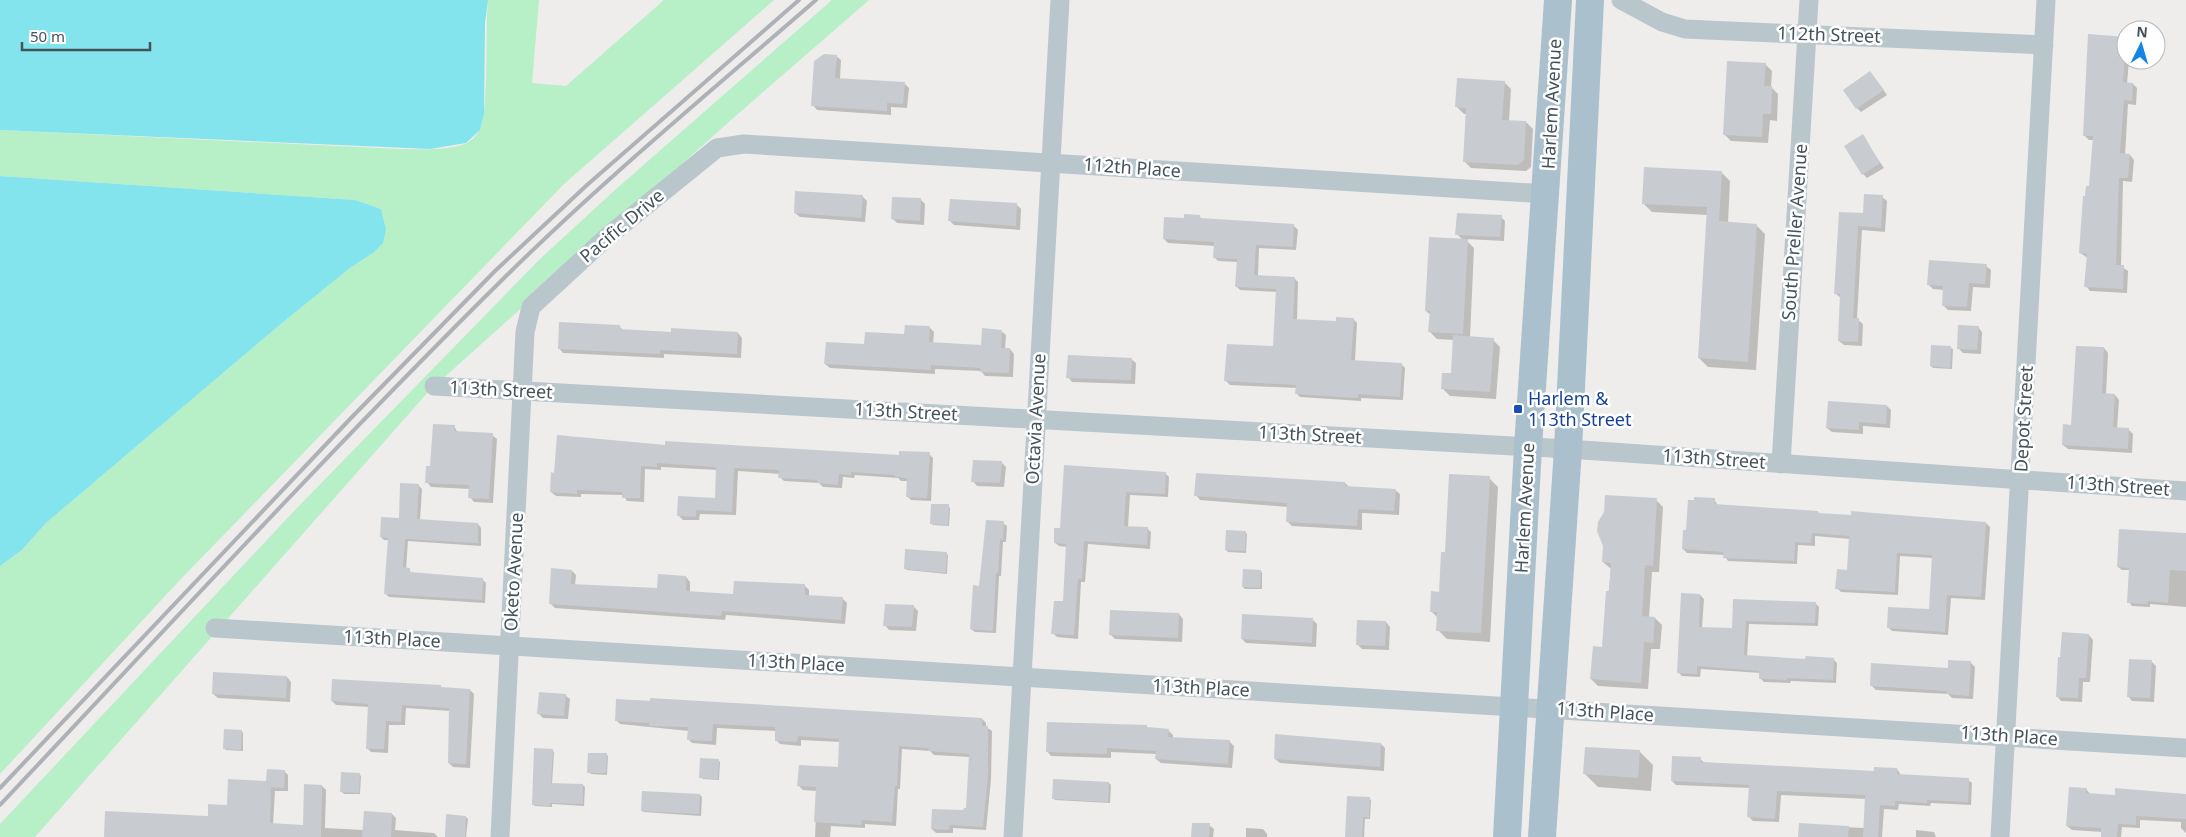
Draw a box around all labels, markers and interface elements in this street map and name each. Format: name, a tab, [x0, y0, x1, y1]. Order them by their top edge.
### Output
scale bar	[22, 20, 150, 52]
street label: 112th Street	[1777, 20, 1882, 48]
north arrow	[2116, 20, 2166, 70]
text: N	[2136, 22, 2149, 42]
text: 50 m	[30, 26, 65, 46]
street label: Harlem Avenue	[1536, 38, 1566, 170]
street label: South Preller Avenue	[1776, 143, 1812, 321]
street label: 112th Place	[1083, 152, 1182, 182]
street label: Pacific Drive	[574, 183, 669, 268]
street label: Octavia Avenue	[1020, 353, 1050, 485]
street label: Depot Street	[2008, 365, 2038, 473]
street label: 113th Street	[449, 374, 554, 404]
place label: Harlem & 113th Street	[1528, 386, 1632, 431]
street label: 113th Street	[854, 396, 959, 426]
marker: Harlem & 113th Street	[1512, 403, 1524, 415]
street label: 113th Street	[1258, 419, 1363, 449]
street label: Harlem Avenue	[1509, 442, 1539, 574]
street label: 113th Street	[1662, 442, 1767, 474]
street label: 113th Street	[2066, 469, 2171, 501]
street label: Oketo Avenue	[498, 512, 528, 632]
street label: 113th Place	[343, 623, 441, 653]
street label: 113th Place	[747, 647, 845, 677]
street label: 113th Place	[1152, 672, 1250, 702]
street label: 113th Place	[1556, 696, 1655, 726]
street label: 113th Place	[1960, 720, 2059, 750]

